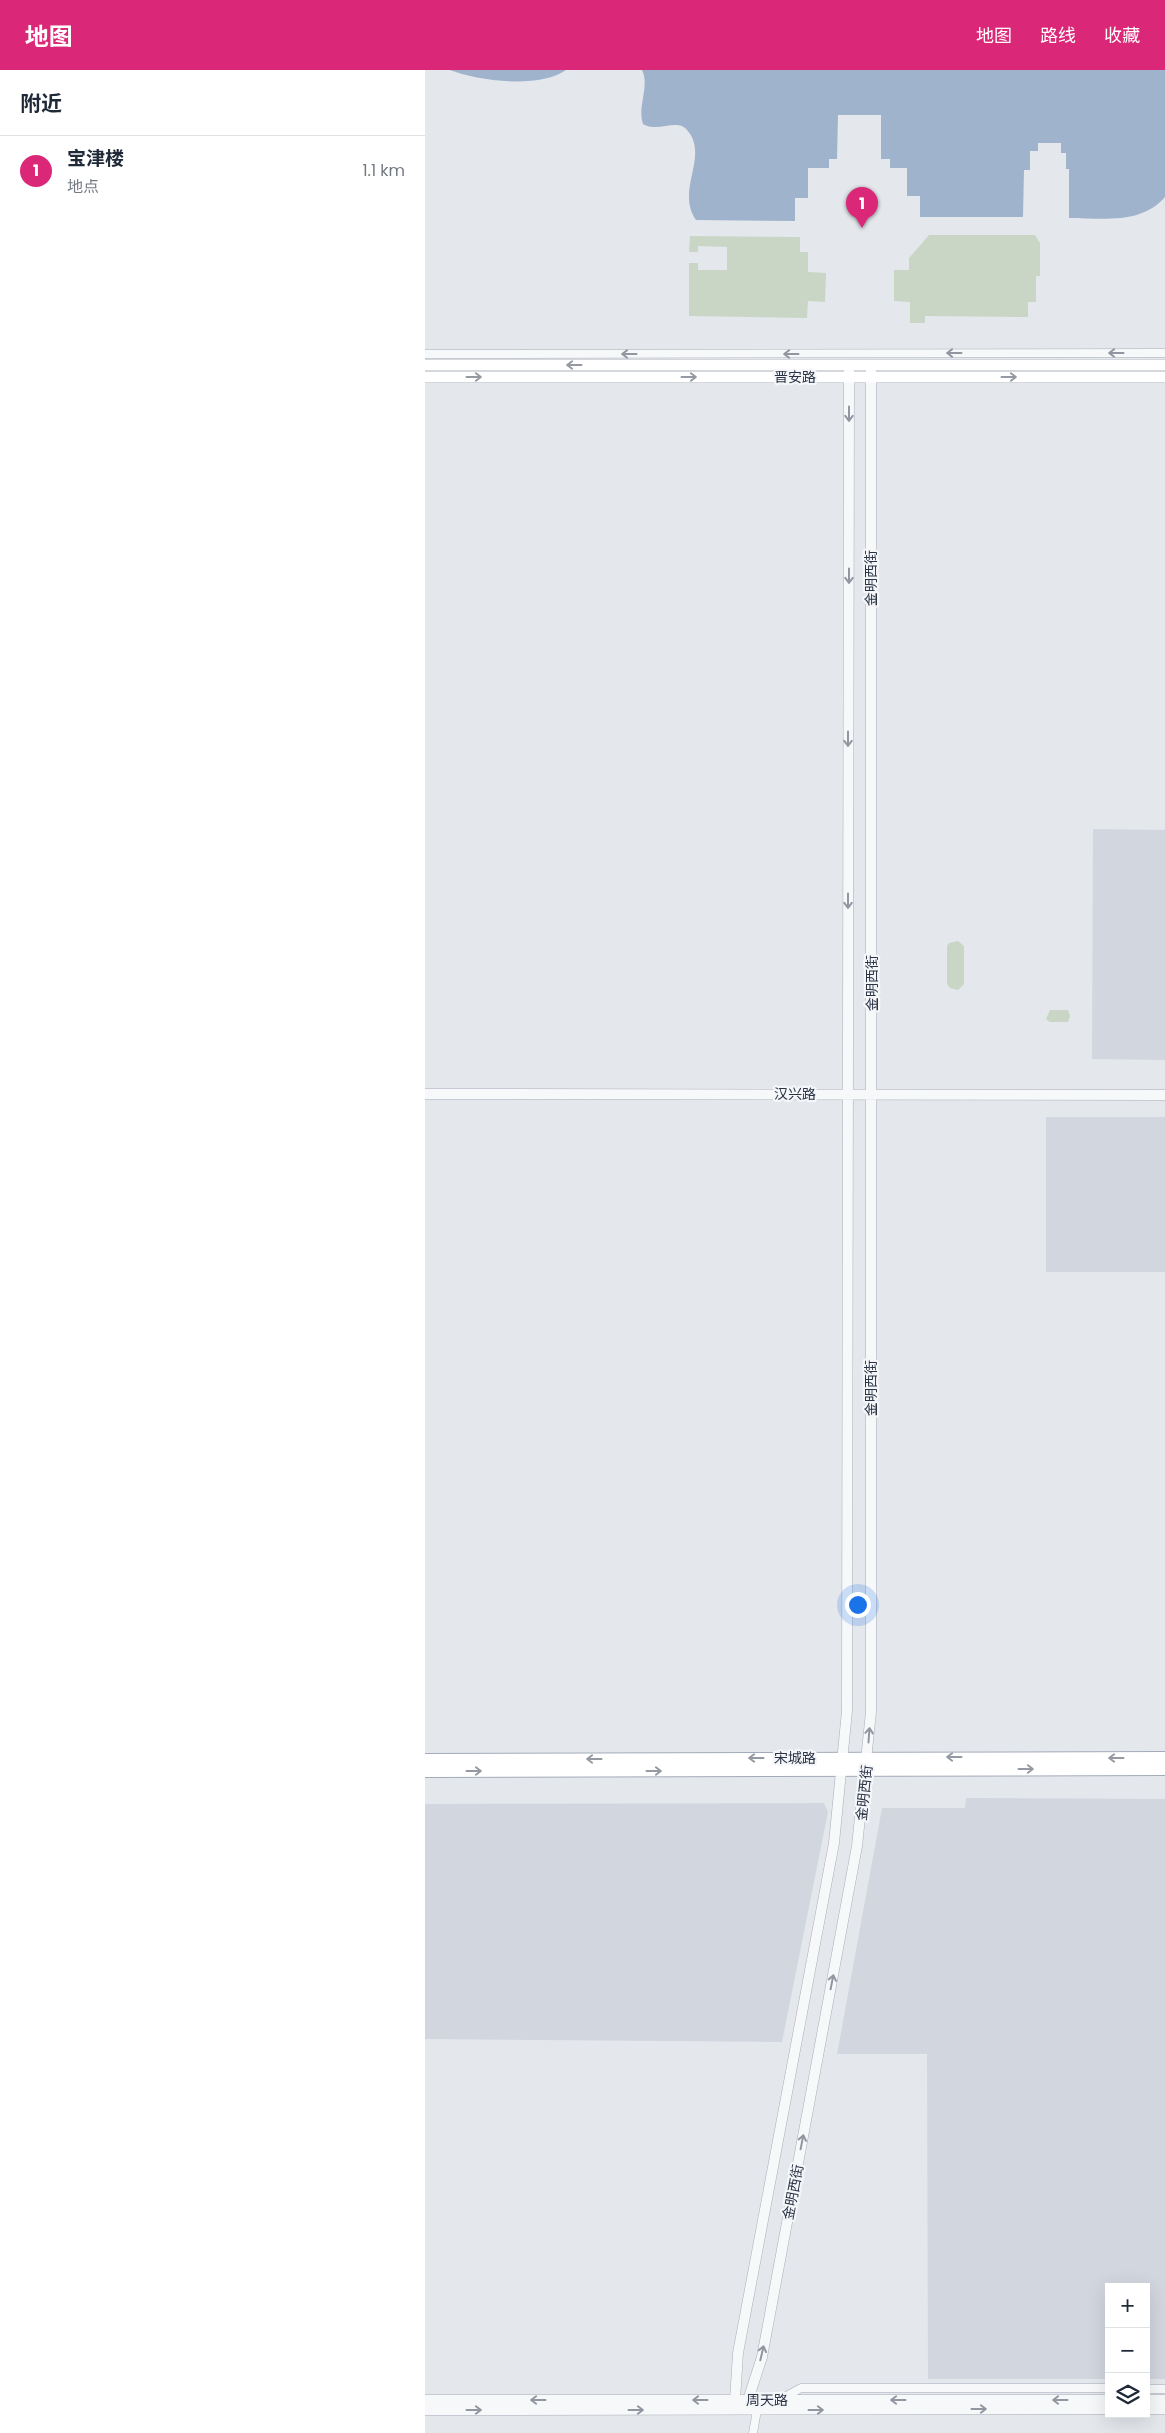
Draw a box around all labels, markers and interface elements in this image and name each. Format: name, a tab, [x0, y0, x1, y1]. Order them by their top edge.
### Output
text: 地图	[25, 20, 73, 53]
text: 地图	[976, 23, 1012, 48]
text: 路线	[1040, 23, 1076, 48]
text: 收藏	[1104, 23, 1140, 48]
text: 附近	[20, 89, 62, 118]
text: 宝津楼	[67, 145, 124, 172]
text: 1	[33, 159, 39, 182]
text: 1.1 km	[362, 159, 405, 182]
text: 地点	[67, 175, 99, 198]
pin: 1	[846, 187, 878, 228]
one-way arrow	[946, 348, 962, 358]
one-way arrow	[1109, 348, 1125, 358]
one-way arrow	[621, 349, 638, 359]
one-way arrow	[784, 349, 800, 359]
one-way arrow	[566, 360, 582, 370]
street label: 晋安路	[774, 367, 816, 387]
one-way arrow	[465, 372, 481, 382]
one-way arrow	[680, 372, 696, 382]
one-way arrow	[1000, 372, 1016, 382]
one-way arrow	[844, 405, 854, 421]
street label: 金明西街	[861, 550, 881, 606]
one-way arrow	[844, 568, 854, 584]
one-way arrow	[843, 730, 853, 746]
one-way arrow	[843, 892, 853, 909]
street label: 金明西街	[862, 955, 882, 1011]
street label: 汉兴路	[774, 1084, 816, 1104]
street label: 金明西街	[861, 1360, 881, 1416]
your location	[845, 1592, 871, 1618]
one-way arrow	[865, 1728, 874, 1744]
street label: 宋城路	[774, 1748, 816, 1768]
one-way arrow	[946, 1752, 962, 1762]
one-way arrow	[749, 1753, 765, 1763]
one-way arrow	[1109, 1753, 1125, 1763]
one-way arrow	[586, 1754, 602, 1764]
street label: 金明西街	[851, 1764, 877, 1822]
one-way arrow	[1018, 1764, 1034, 1774]
one-way arrow	[465, 1766, 481, 1776]
one-way arrow	[645, 1766, 661, 1776]
one-way arrow	[827, 1975, 837, 1991]
one-way arrow	[798, 2134, 807, 2150]
street label: 金明西街	[778, 2163, 808, 2221]
map controls	[1105, 2283, 1150, 2418]
button: +	[1105, 2283, 1150, 2328]
button: −	[1105, 2328, 1150, 2373]
one-way arrow	[758, 2346, 767, 2362]
button: layers	[1105, 2373, 1150, 2418]
street label: 周天路	[746, 2390, 788, 2410]
one-way arrow	[530, 2395, 546, 2405]
one-way arrow	[692, 2395, 708, 2405]
one-way arrow	[890, 2395, 906, 2405]
one-way arrow	[1052, 2395, 1068, 2405]
one-way arrow	[970, 2404, 986, 2414]
one-way arrow	[465, 2405, 481, 2415]
one-way arrow	[628, 2405, 644, 2415]
one-way arrow	[808, 2405, 824, 2415]

